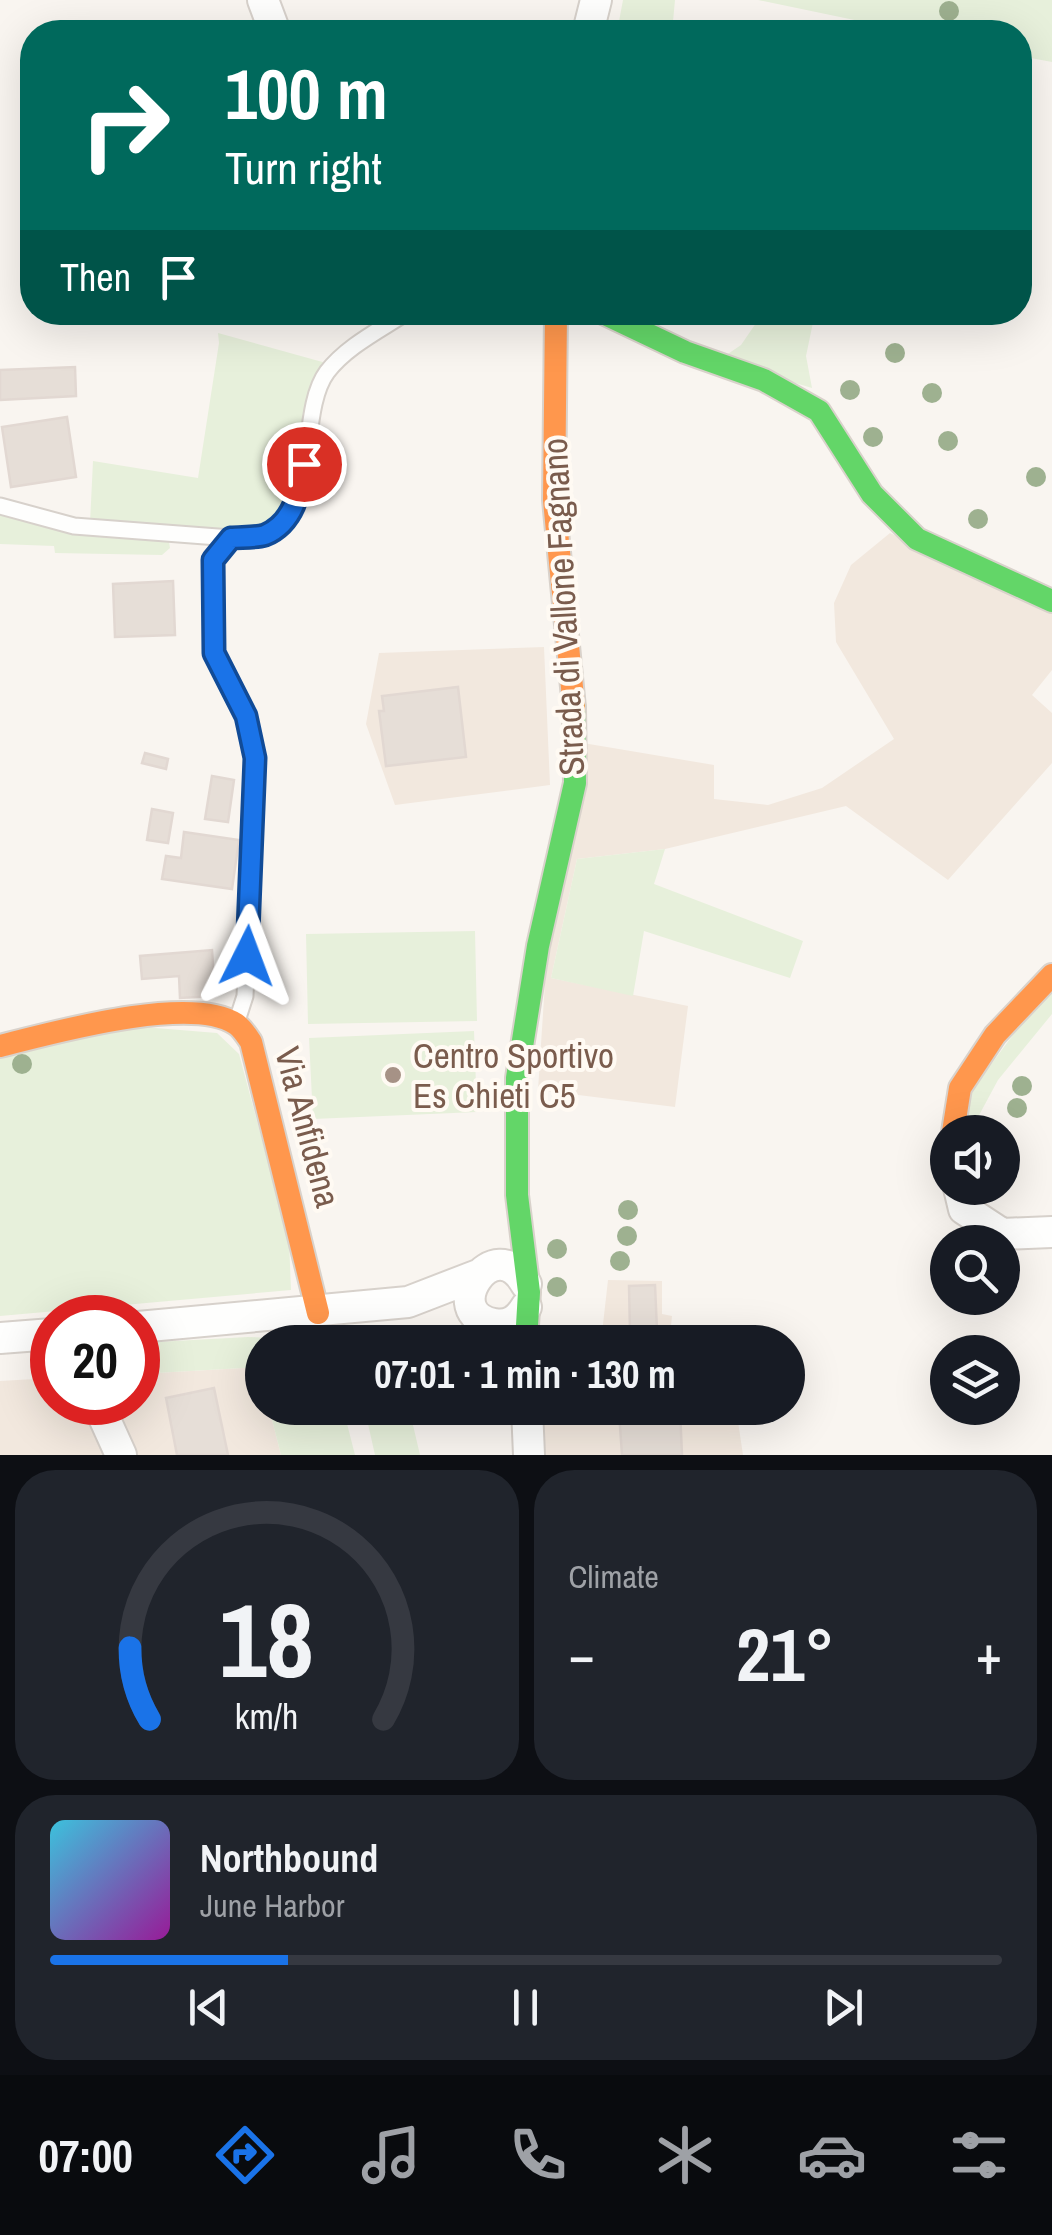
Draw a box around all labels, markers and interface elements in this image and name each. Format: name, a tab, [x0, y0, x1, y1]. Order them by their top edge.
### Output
text: 100 m	[225, 47, 388, 141]
icon: right	[60, 60, 190, 190]
text: Turn right	[225, 137, 382, 198]
icon: arrive	[151, 250, 206, 305]
text: Then	[60, 252, 131, 303]
pin	[262, 422, 347, 507]
icon: arrive	[277, 437, 332, 492]
street label: Strada di Vallone Fagnano	[531, 437, 595, 777]
position arrow	[195, 904, 299, 1008]
place label: Centro Sportivo Es Chieti C5	[413, 1032, 614, 1119]
street label: Via Anfidena	[264, 1042, 352, 1212]
marker: Centro Sportivo Es Chieti C5	[382, 1064, 404, 1086]
map controls	[930, 1115, 1020, 1425]
button: sound	[930, 1115, 1020, 1205]
button: search	[930, 1225, 1020, 1315]
speed limit sign: 20	[30, 1295, 160, 1425]
button: layers	[930, 1335, 1020, 1425]
text: 07:01 · 1 min · 130 m	[374, 1349, 676, 1400]
text: Climate	[569, 1555, 659, 1598]
text: 18	[219, 1569, 314, 1709]
text: 21°	[736, 1603, 834, 1704]
text: −	[569, 1617, 595, 1691]
text: +	[976, 1617, 1002, 1691]
text: km/h	[235, 1692, 299, 1740]
text: Northbound	[200, 1833, 378, 1884]
text: June Harbor	[200, 1884, 344, 1927]
icon: previous	[181, 1980, 236, 2035]
icon: pause	[498, 1980, 553, 2035]
icon: next	[816, 1980, 871, 2035]
icon: directions	[210, 2120, 280, 2190]
icon: music	[356, 2120, 426, 2190]
icon: phone	[503, 2120, 573, 2190]
icon: climate	[650, 2120, 720, 2190]
icon: car	[797, 2120, 867, 2190]
icon: filters	[944, 2120, 1014, 2190]
text: 07:00	[38, 2125, 133, 2186]

